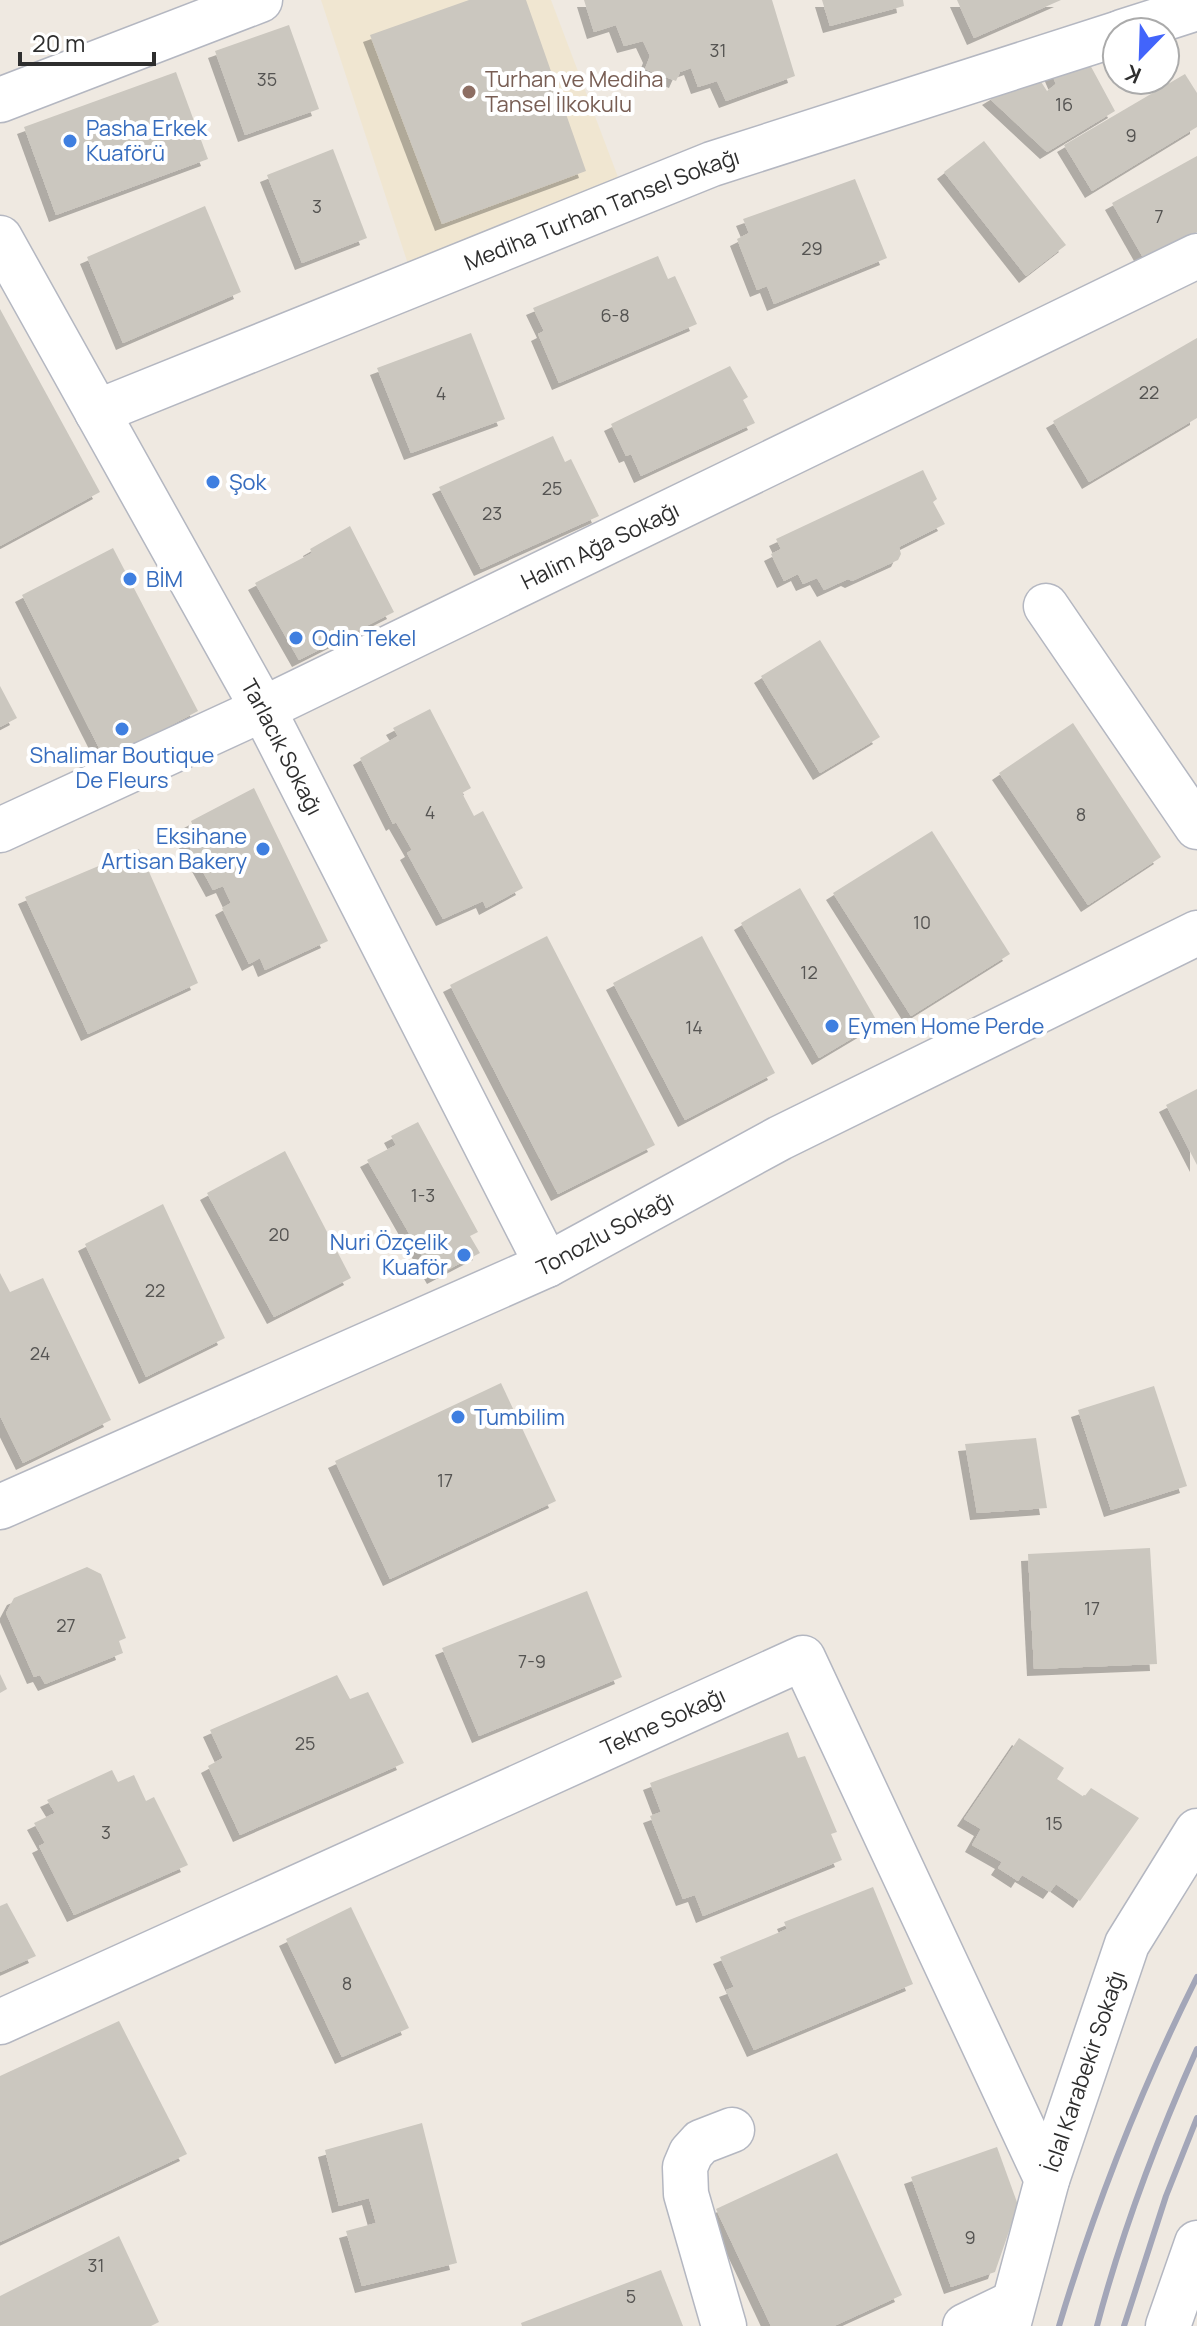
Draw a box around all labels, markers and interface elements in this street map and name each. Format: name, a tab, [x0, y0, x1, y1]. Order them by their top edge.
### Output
scale bar	[20, 16, 154, 66]
north arrow	[1101, 16, 1181, 96]
text: 20 m	[32, 26, 85, 59]
house number: 31	[710, 38, 726, 62]
text: K	[1120, 58, 1146, 91]
place label: Turhan ve Mediha Tansel İlkokulu	[485, 64, 664, 119]
house number: 35	[257, 67, 277, 91]
marker: Turhan ve Mediha Tansel İlkokulu	[460, 83, 478, 101]
house number: 16	[1055, 92, 1073, 116]
place label: Pasha Erkek Kuaförü	[86, 113, 208, 168]
house number: 9	[1125, 123, 1137, 147]
marker: Pasha Erkek Kuaförü	[61, 132, 79, 150]
street label: Mediha Turhan Tansel Sokağı	[460, 141, 743, 277]
house number: 3	[312, 194, 322, 218]
house number: 7	[1154, 204, 1164, 228]
house number: 29	[801, 236, 823, 260]
house number: 6-8	[600, 303, 630, 327]
house number: 22	[1139, 380, 1159, 404]
house number: 4	[436, 381, 446, 405]
place label: Şok	[229, 467, 268, 497]
marker: Şok	[204, 473, 222, 491]
house number: 25	[542, 476, 562, 500]
street label: Halim Ağa Sokağı	[516, 495, 684, 597]
house number: 23	[482, 501, 502, 525]
place label: BİM	[146, 564, 183, 594]
marker: BİM	[121, 570, 139, 588]
place label: Odin Tekel	[312, 623, 416, 653]
marker: Odin Tekel	[287, 629, 305, 647]
street label: Tarlacık Sokağı	[234, 674, 330, 820]
marker: Shalimar Boutique De Fleurs	[113, 720, 131, 738]
place label: Shalimar Boutique De Fleurs	[30, 740, 215, 795]
house number: 4	[425, 800, 435, 824]
house number: 8	[1076, 802, 1086, 826]
place label: Eksihane Artisan Bakery	[101, 821, 247, 876]
marker: Eksihane Artisan Bakery	[254, 840, 272, 858]
house number: 10	[913, 910, 931, 934]
house number: 12	[800, 960, 818, 984]
place label: Eymen Home Perde	[848, 1011, 1044, 1041]
house number: 14	[685, 1015, 703, 1039]
marker: Eymen Home Perde	[823, 1017, 841, 1035]
house number: 1-3	[411, 1183, 435, 1207]
street label: Tonozlu Sokağı	[532, 1184, 679, 1283]
house number: 20	[268, 1222, 290, 1246]
place label: Nuri Özçelik Kuaför	[330, 1227, 449, 1282]
marker: Nuri Özçelik Kuaför	[455, 1246, 473, 1264]
house number: 22	[145, 1278, 165, 1302]
house number: 24	[30, 1341, 50, 1365]
place label: Tumbilim	[474, 1402, 565, 1432]
marker: Tumbilim	[449, 1408, 467, 1426]
house number: 17	[437, 1468, 453, 1492]
house number: 17	[1084, 1596, 1100, 1620]
house number: 27	[56, 1613, 76, 1637]
house number: 7-9	[518, 1649, 546, 1673]
street label: Tekne Sokağı	[596, 1680, 730, 1763]
house number: 25	[295, 1731, 315, 1755]
house number: 15	[1045, 1811, 1063, 1835]
house number: 3	[101, 1820, 111, 1844]
street label: İclal Karabekir Sokağı	[1036, 1966, 1132, 2176]
house number: 8	[342, 1971, 352, 1995]
house number: 9	[964, 2225, 976, 2249]
house number: 31	[88, 2253, 104, 2277]
house number: 5	[626, 2284, 636, 2308]

